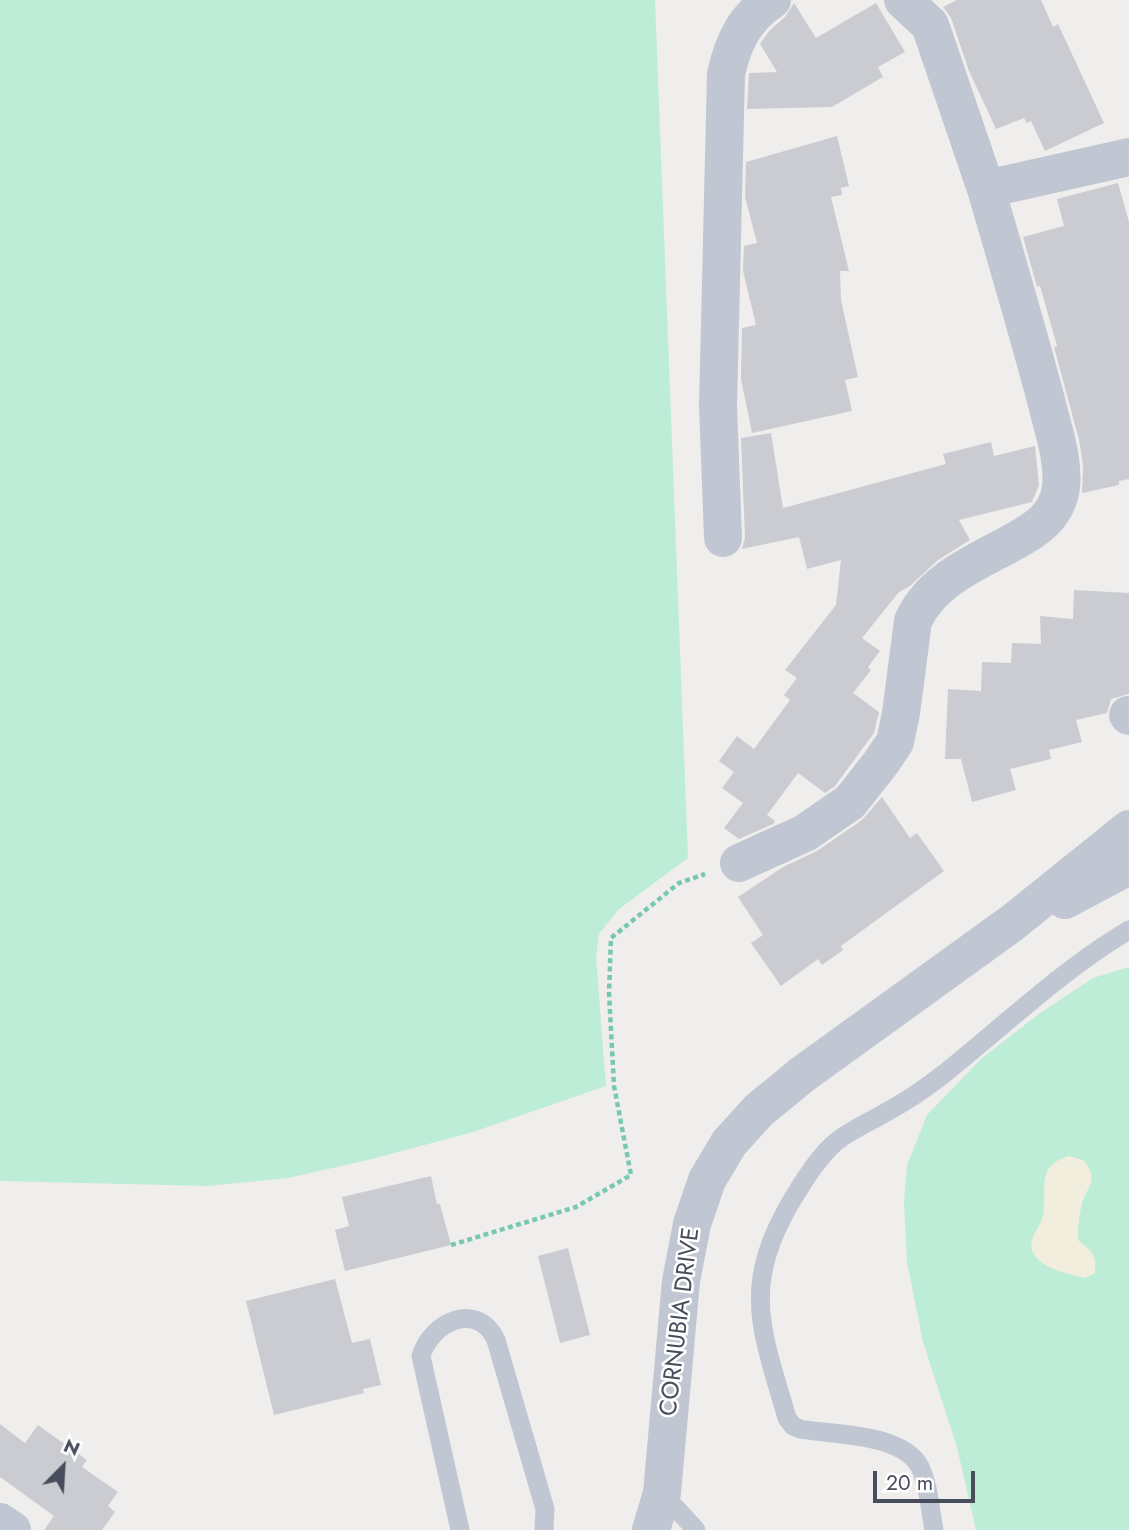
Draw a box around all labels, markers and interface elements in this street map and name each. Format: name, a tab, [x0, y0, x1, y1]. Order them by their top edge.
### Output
street label: CORNUBIA DRIVE	[655, 1226, 707, 1418]
north arrow	[28, 1432, 98, 1502]
text: N	[59, 1432, 84, 1463]
scale bar	[877, 1456, 978, 1500]
text: 20 m	[886, 1468, 933, 1498]

